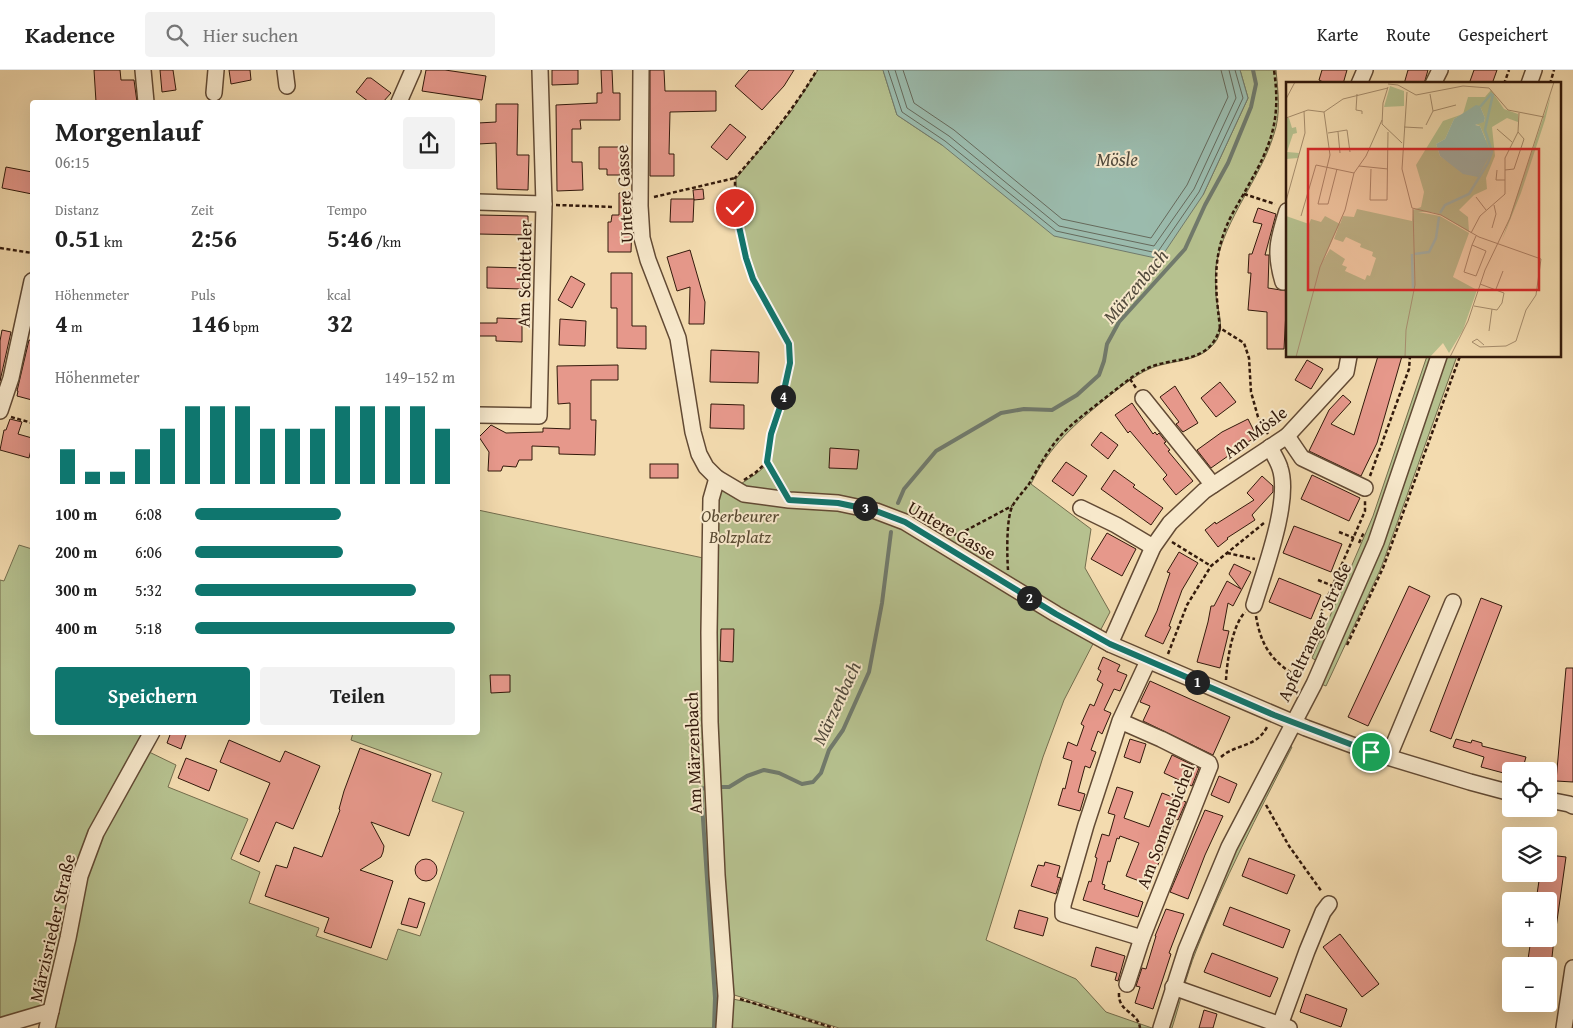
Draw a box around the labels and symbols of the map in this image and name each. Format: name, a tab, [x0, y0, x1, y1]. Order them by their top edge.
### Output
inset map	[1286, 82, 1560, 358]
street label: Untere Gasse	[608, 144, 640, 244]
water label: Mösle	[1096, 145, 1138, 173]
pin	[714, 187, 756, 229]
street label: Am Schötteler	[510, 219, 538, 328]
water label: Märzenbach	[1096, 242, 1175, 329]
pin: 4	[770, 384, 796, 410]
street label: Am Mösle	[1217, 399, 1293, 465]
street label: Untere Gasse	[903, 494, 1001, 566]
pin: 3	[852, 496, 878, 520]
park label: Oberbeurer Bolzplatz	[701, 502, 780, 550]
street label: Apfeltranger Straße	[1270, 558, 1358, 706]
pin: 2	[1016, 586, 1042, 610]
water label: Märzenbach	[804, 656, 868, 749]
pin: 1	[1184, 670, 1210, 694]
street label: Am Märzenbach	[677, 691, 709, 815]
pin	[1350, 731, 1392, 773]
street label: Am Sonnenbichel	[1129, 760, 1201, 892]
street label: Märzisrieder Straße	[22, 851, 82, 1005]

